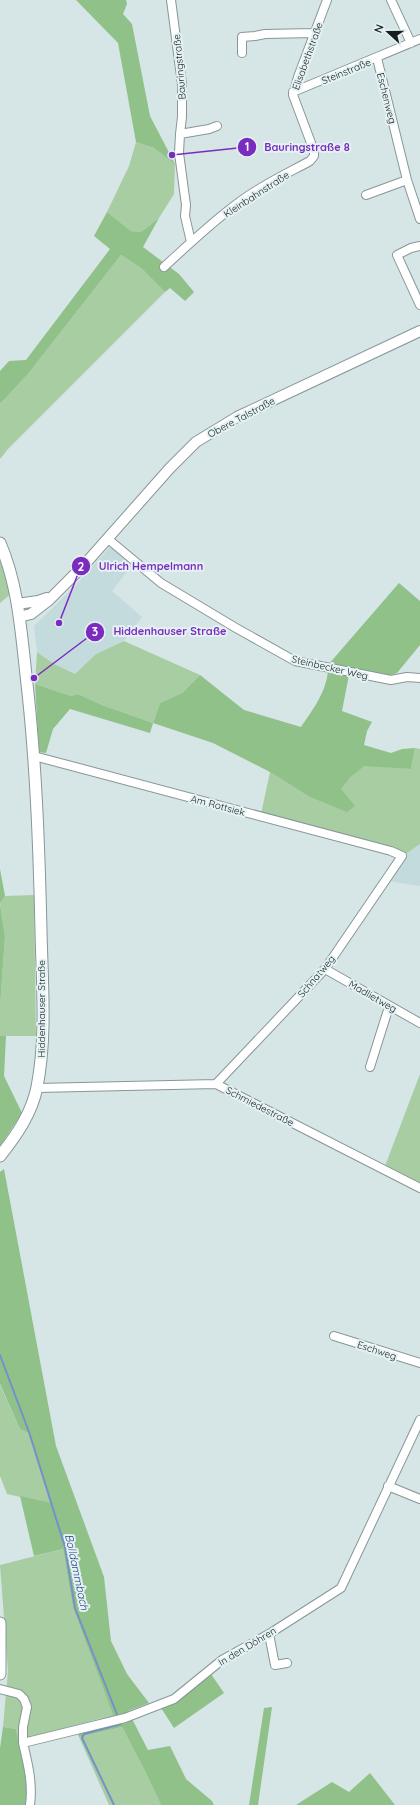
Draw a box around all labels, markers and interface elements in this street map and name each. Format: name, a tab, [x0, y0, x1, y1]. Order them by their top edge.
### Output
north arrow	[368, 12, 408, 52]
street label: Elisabethstraße	[289, 20, 326, 92]
text: N	[371, 22, 387, 35]
street label: Bauringstraße	[170, 33, 189, 100]
street label: Steinstraße	[320, 56, 373, 87]
street label: Eschenweg	[374, 71, 399, 125]
callout: Bauringstraße 8	[237, 136, 358, 159]
text: 1	[245, 139, 249, 154]
text: Bauringstraße 8	[264, 140, 350, 154]
street label: Kleinbahnstraße	[221, 168, 292, 220]
street label: Obere Talstraße	[205, 394, 277, 441]
callout: Ulrich Hempelmann	[71, 555, 211, 578]
text: 2	[78, 559, 85, 574]
text: Ulrich Hempelmann	[99, 559, 203, 573]
callout: Hiddenhauser Straße	[85, 620, 234, 643]
text: 3	[92, 624, 98, 639]
text: Hiddenhauser Straße	[113, 624, 227, 638]
street label: Steinbecker Weg	[290, 652, 369, 683]
street label: Am Rottsiek	[189, 792, 247, 819]
street label: Schnatweg	[295, 952, 338, 1000]
street label: Hiddenhauser Straße	[35, 960, 48, 1058]
street label: Madlietweg	[346, 977, 399, 1015]
street label: Schmiedestraße	[224, 1084, 296, 1129]
street label: Eschweg	[356, 1338, 398, 1363]
water label: Bolldammbach	[62, 1533, 92, 1612]
street label: In den Döhren	[216, 1624, 279, 1669]

